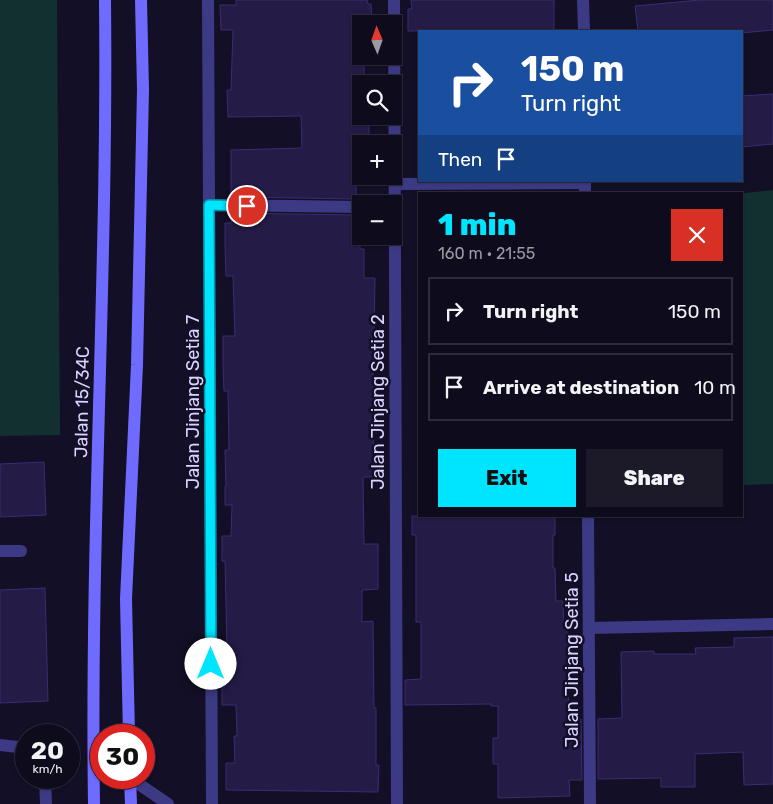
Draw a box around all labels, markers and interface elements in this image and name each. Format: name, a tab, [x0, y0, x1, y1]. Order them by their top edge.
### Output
north arrow	[352, 15, 402, 65]
map controls	[352, 15, 402, 245]
text: 150 m	[521, 48, 624, 90]
icon: right	[438, 50, 503, 115]
button: search	[352, 75, 402, 125]
text: Turn right	[521, 90, 621, 117]
button: +	[352, 135, 402, 185]
icon: arrive	[492, 145, 520, 173]
text: Then	[438, 148, 482, 171]
pin	[226, 185, 268, 227]
icon: arrive	[233, 192, 261, 220]
button: −	[352, 195, 402, 245]
text: 1 min	[438, 207, 516, 243]
button: close	[671, 209, 723, 261]
text: 160 m · 21:55	[438, 244, 535, 263]
icon: right	[440, 297, 468, 325]
text: Turn right	[483, 300, 578, 323]
text: 150 m	[668, 300, 721, 323]
street label: Jalan Jinjang Setia 2	[367, 314, 389, 490]
street label: Jalan Jinjang Setia 7	[182, 315, 204, 489]
street label: Jalan 15/34C	[70, 346, 94, 458]
icon: arrive	[440, 373, 468, 401]
text: Arrive at destination	[483, 376, 679, 399]
text: 10 m	[694, 376, 736, 399]
button: Exit	[438, 449, 576, 507]
button: Share	[586, 449, 723, 507]
street label: Jalan Jinjang Setia 5	[561, 572, 583, 748]
position arrow	[184, 637, 236, 689]
speed limit sign: 30	[90, 724, 155, 789]
text: 20	[31, 736, 64, 765]
text: km/h	[33, 762, 62, 776]

